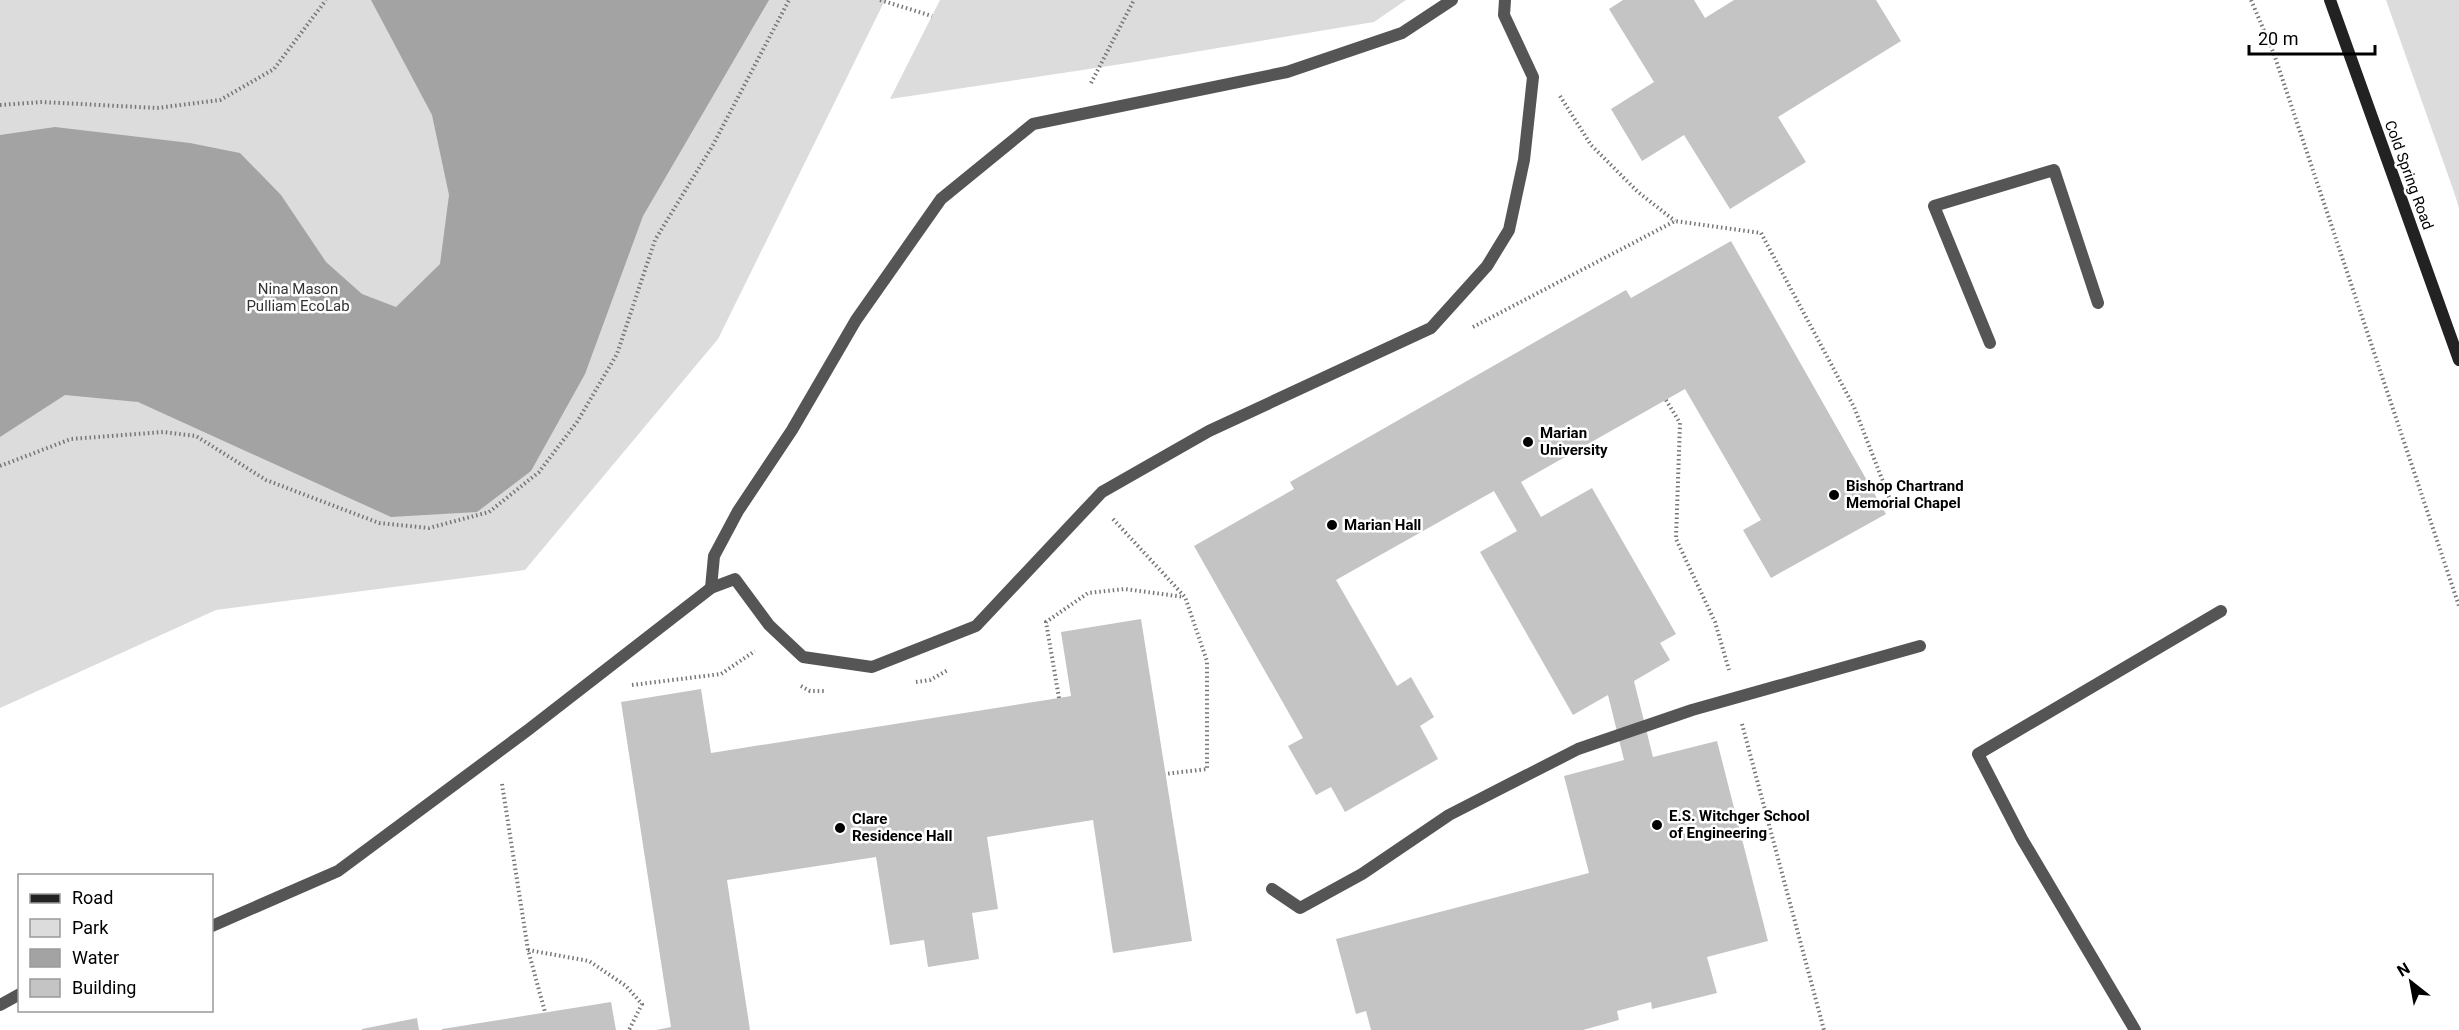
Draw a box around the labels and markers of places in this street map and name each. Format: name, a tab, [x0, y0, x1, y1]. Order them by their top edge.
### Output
place label: Marian University	[1540, 424, 1608, 459]
marker: Marian University	[1521, 435, 1535, 449]
place label: Bishop Chartrand Memorial Chapel	[1846, 477, 1964, 512]
marker: Bishop Chartrand Memorial Chapel	[1827, 488, 1841, 502]
place label: Marian Hall	[1344, 516, 1421, 534]
marker: Marian Hall	[1325, 518, 1339, 532]
place label: E.S. Witchger School of Engineering	[1669, 807, 1810, 842]
place label: Clare Residence Hall	[852, 810, 953, 845]
marker: E.S. Witchger School of Engineering	[1650, 818, 1664, 832]
marker: Clare Residence Hall	[833, 821, 847, 835]

